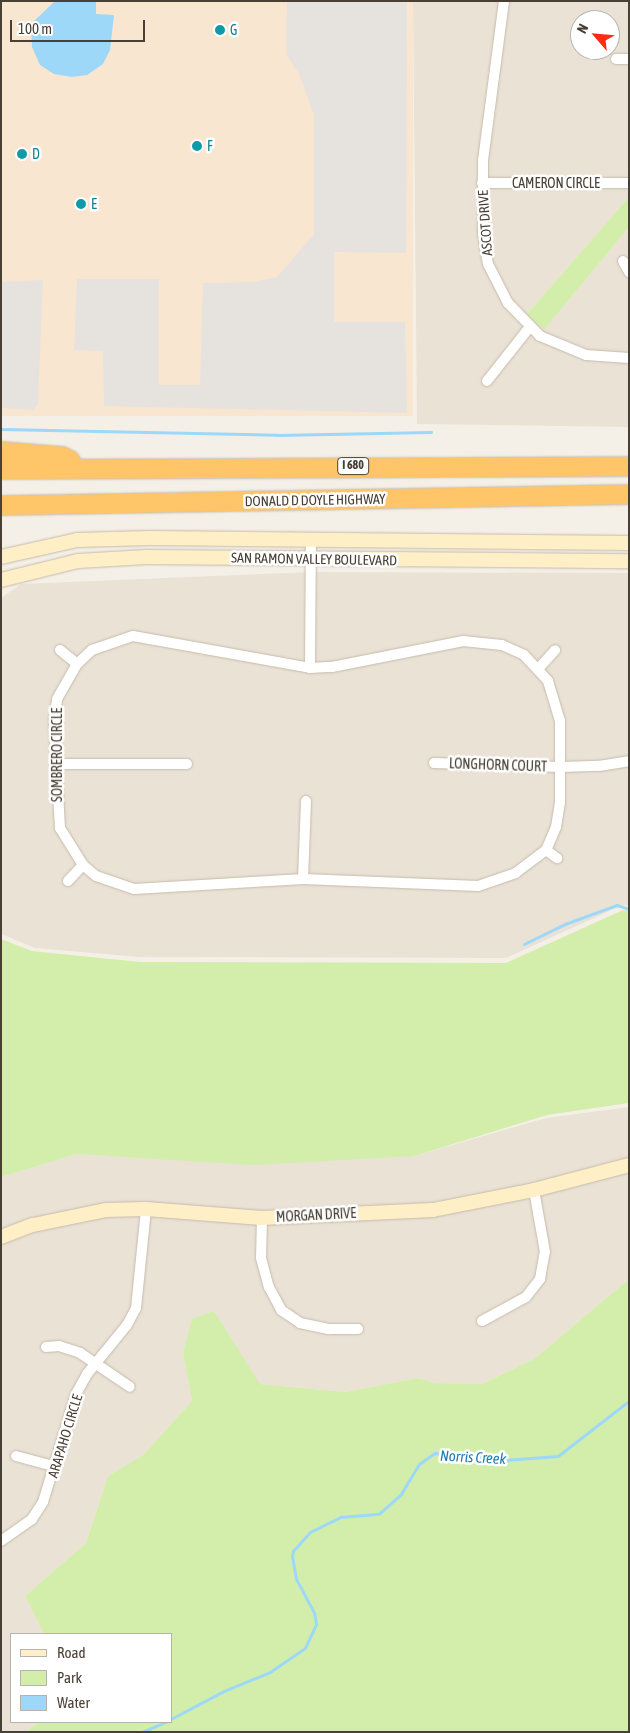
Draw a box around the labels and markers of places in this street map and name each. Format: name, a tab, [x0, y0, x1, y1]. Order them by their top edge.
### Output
place label: G	[230, 22, 237, 38]
marker: G	[214, 24, 226, 36]
place label: F	[207, 138, 213, 154]
marker: F	[191, 140, 203, 152]
place label: D	[32, 146, 40, 162]
marker: D	[16, 148, 28, 160]
place label: E	[91, 196, 97, 212]
marker: E	[75, 198, 87, 210]

